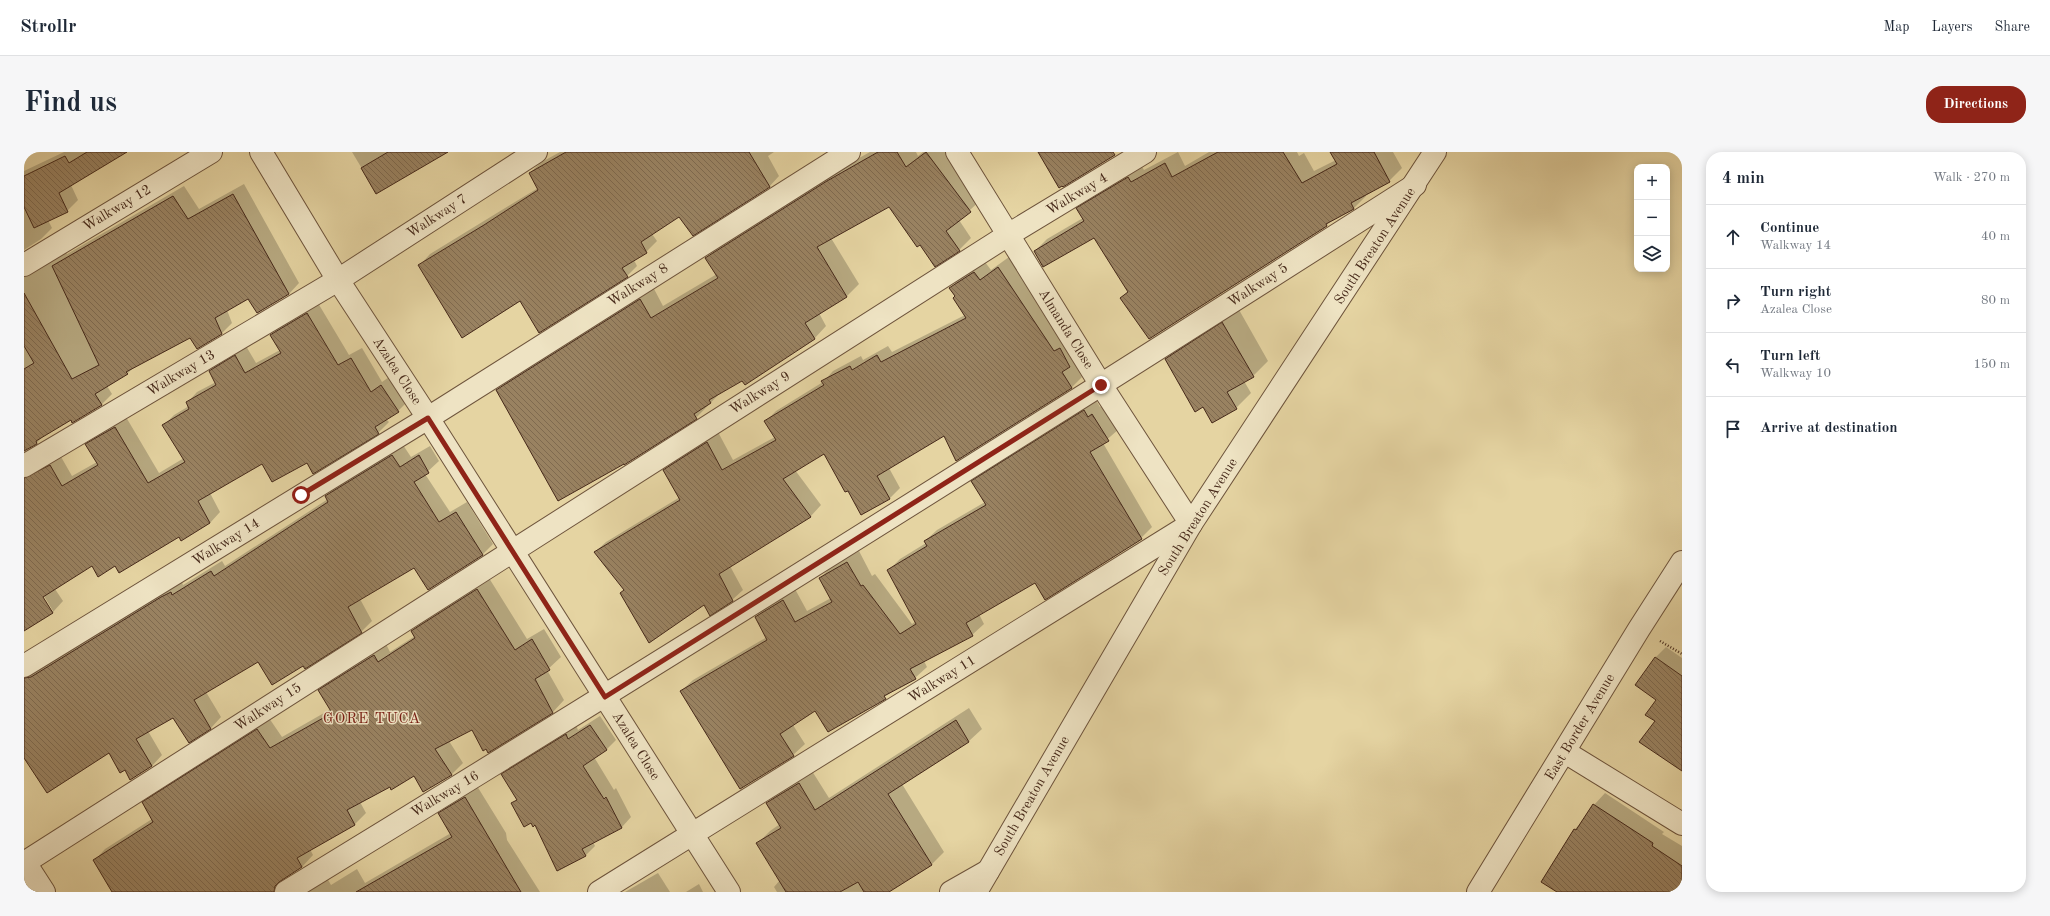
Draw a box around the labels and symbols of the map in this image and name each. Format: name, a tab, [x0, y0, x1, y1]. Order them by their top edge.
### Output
street label: Walkway 4	[1044, 170, 1110, 218]
street label: Walkway 12	[81, 182, 153, 234]
street label: South Breaton Avenue	[1332, 185, 1418, 307]
street label: Walkway 7	[405, 192, 469, 240]
street label: Walkway 8	[605, 261, 671, 309]
street label: Walkway 5	[1226, 261, 1290, 309]
street label: Almanda Close	[1036, 287, 1096, 371]
street label: Azalea Close	[370, 335, 424, 407]
street label: Walkway 13	[145, 347, 217, 399]
street label: Walkway 9	[727, 369, 793, 417]
route end	[1092, 376, 1110, 394]
street label: South Breaton Avenue	[1156, 456, 1240, 578]
route start	[292, 486, 310, 504]
street label: Walkway 14	[190, 516, 262, 568]
street label: Walkway 11	[906, 653, 978, 705]
street label: East Border Avenue	[1543, 671, 1617, 783]
street label: Walkway 15	[232, 680, 304, 734]
street label: Azalea Close	[610, 709, 662, 783]
district label: GORE TUCA	[323, 712, 421, 727]
street label: South Breaton Avenue	[992, 734, 1072, 858]
street label: Walkway 16	[409, 768, 481, 820]

